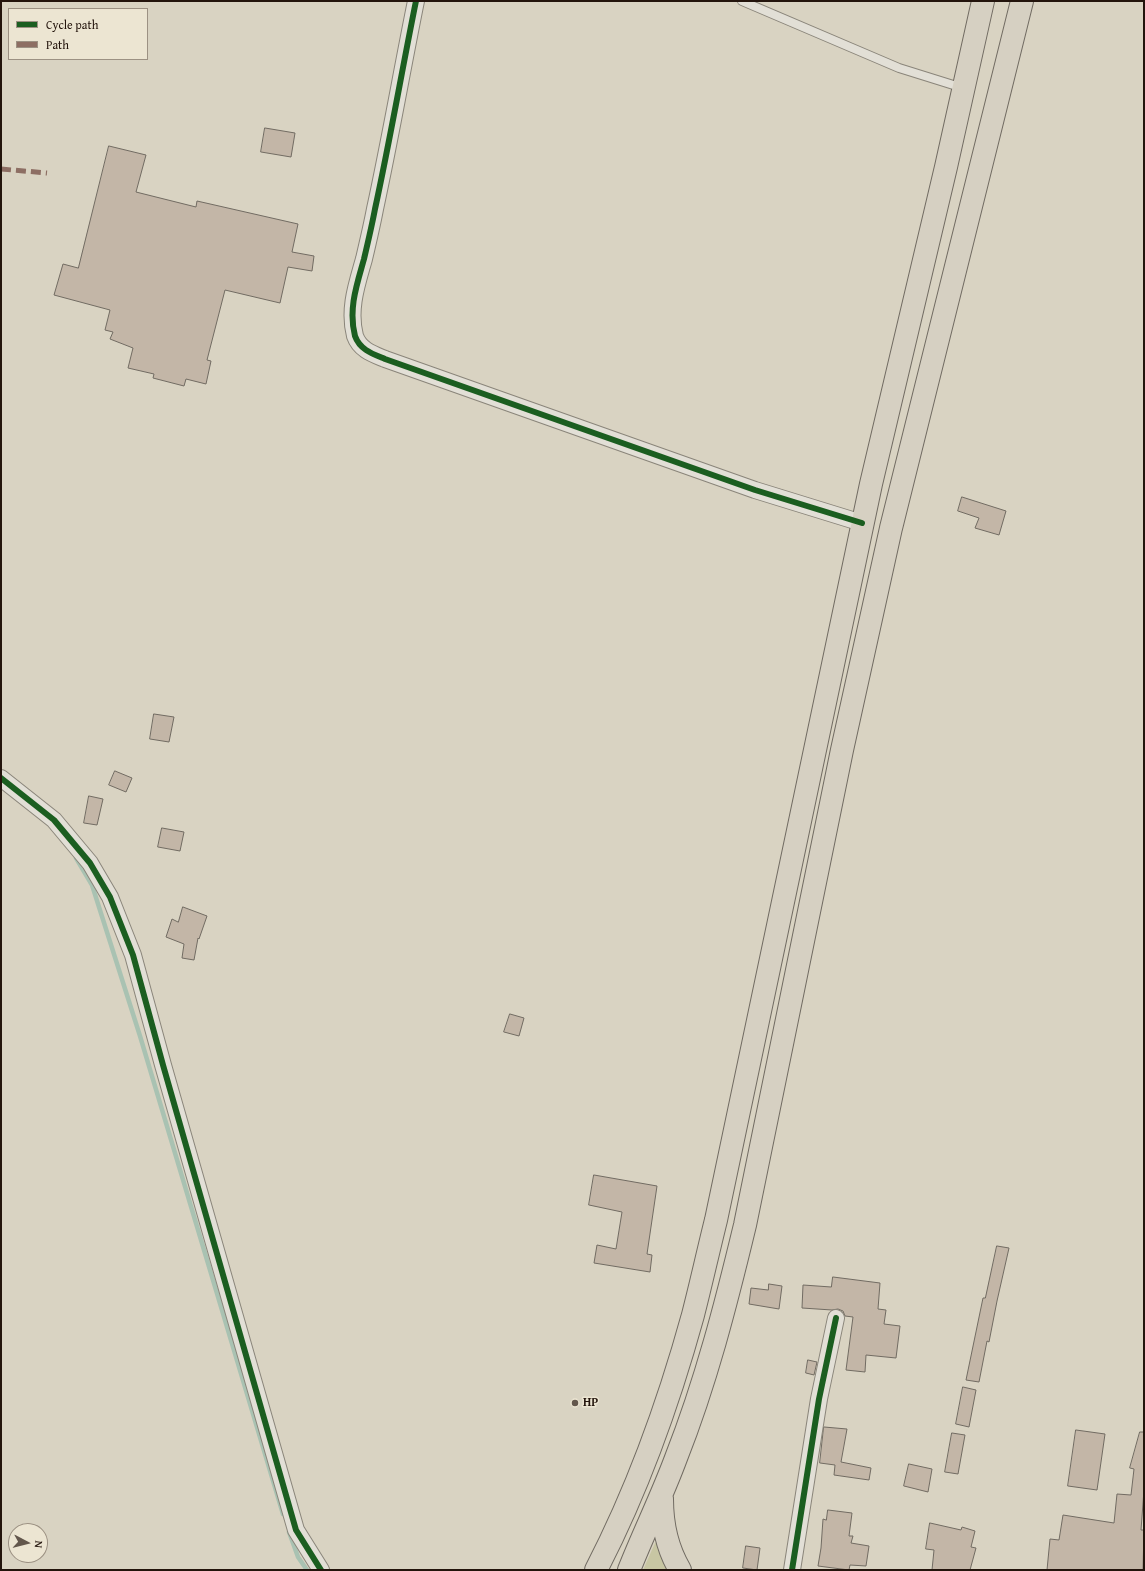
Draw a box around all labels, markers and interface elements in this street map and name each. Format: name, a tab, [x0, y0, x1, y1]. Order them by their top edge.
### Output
legend	[8, 8, 148, 60]
text: Cycle path	[46, 16, 98, 33]
text: Path	[46, 36, 69, 53]
place label: HP	[583, 1396, 598, 1410]
marker: HP	[570, 1398, 580, 1408]
north arrow	[8, 1523, 48, 1563]
text: N	[31, 1540, 47, 1549]

